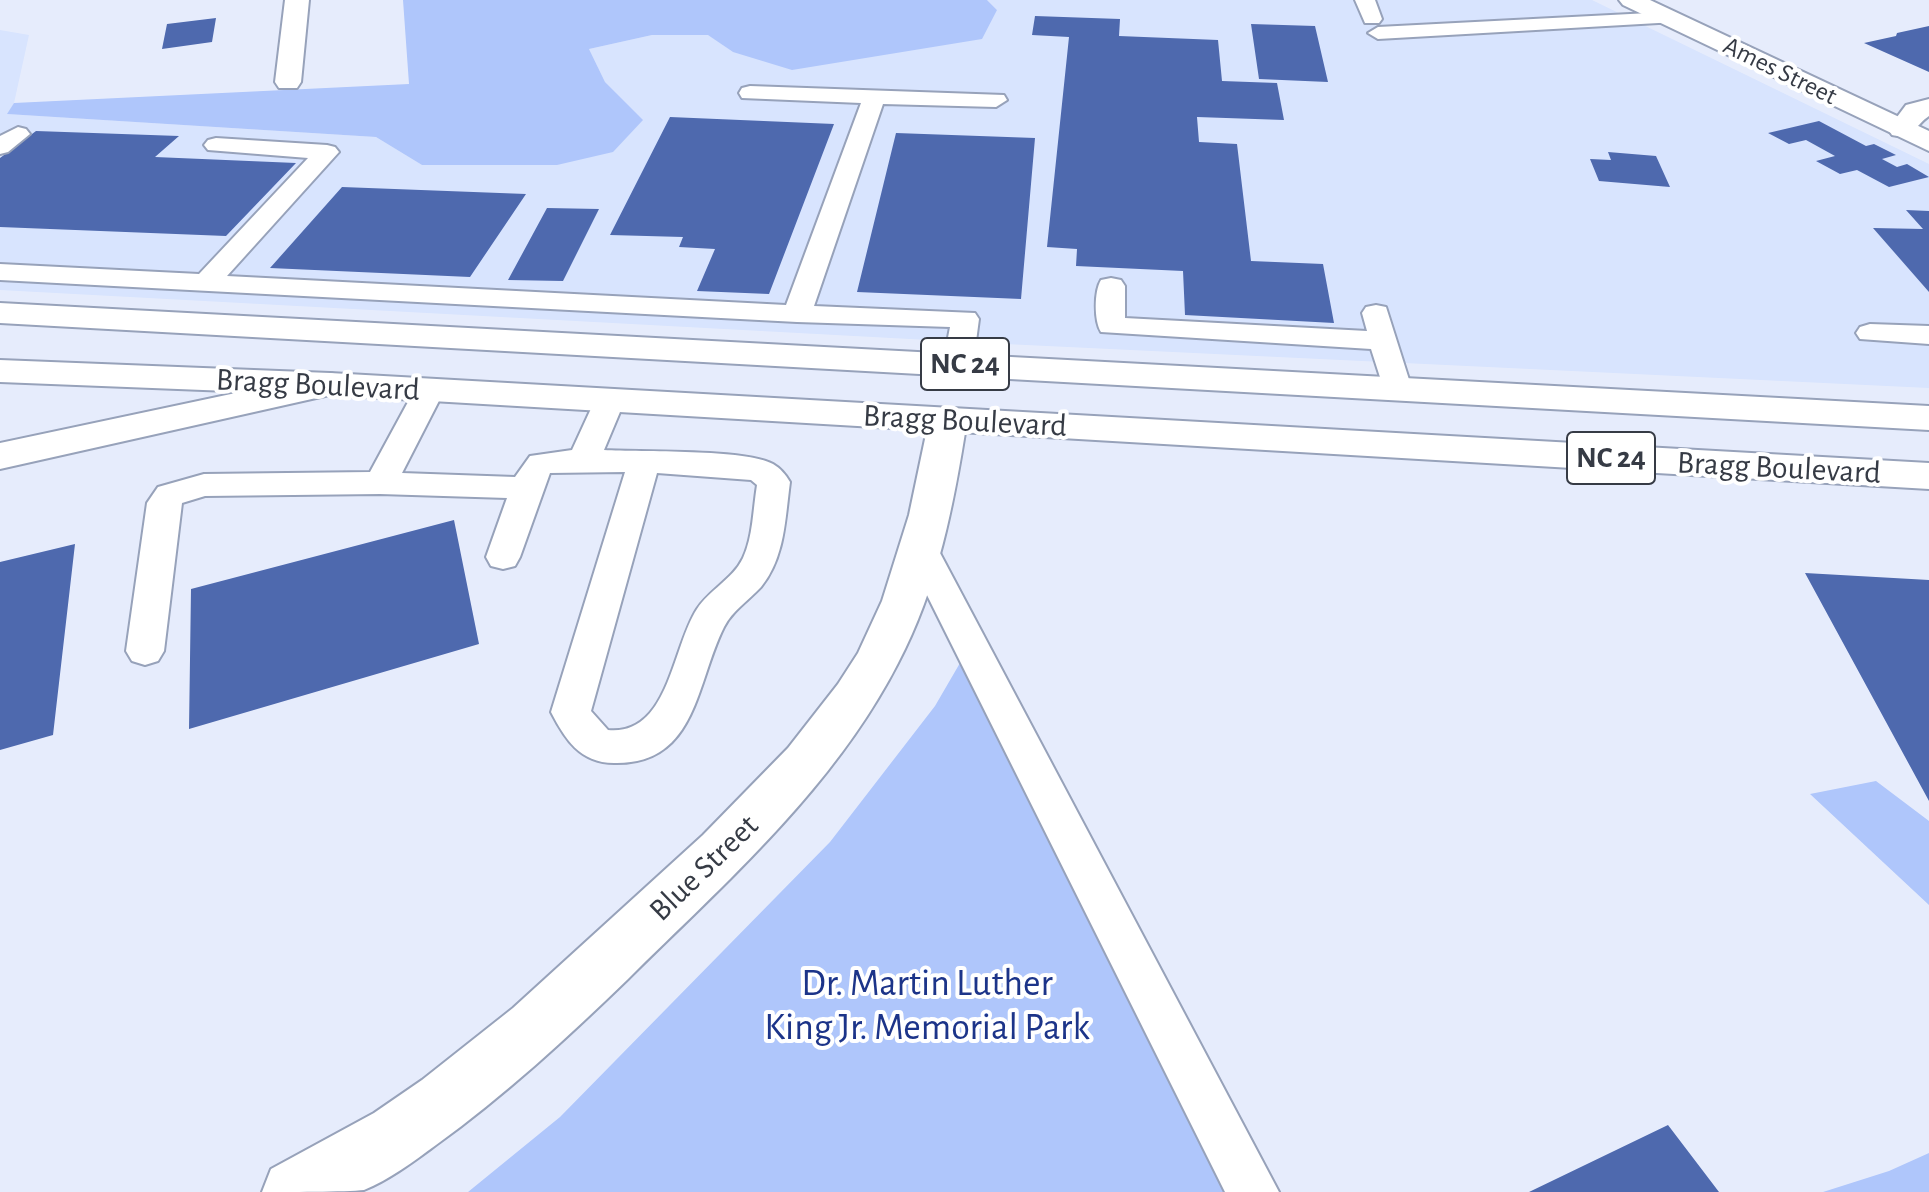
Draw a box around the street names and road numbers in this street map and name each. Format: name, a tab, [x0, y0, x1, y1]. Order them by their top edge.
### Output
street label: Ames Street	[1718, 30, 1842, 112]
road number: NC 24	[921, 338, 1009, 390]
street label: Bragg Boulevard	[215, 360, 421, 410]
street label: Bragg Boulevard	[862, 396, 1068, 446]
road number: NC 24	[1567, 432, 1655, 484]
street label: Bragg Boulevard	[1676, 443, 1882, 493]
street label: Blue Street	[641, 807, 767, 929]

